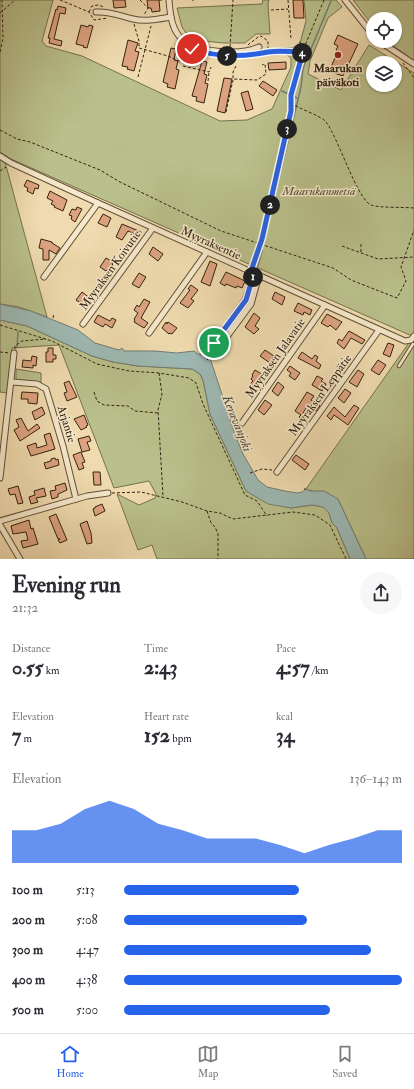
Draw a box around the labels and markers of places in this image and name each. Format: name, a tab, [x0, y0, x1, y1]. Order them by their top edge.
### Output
pin	[175, 32, 209, 66]
pin: 4	[292, 43, 312, 63]
pin: 5	[217, 46, 237, 66]
marker: Maarukan päiväkoti	[333, 50, 343, 60]
place label: Maarukan päiväkoti	[313, 61, 363, 90]
pin: 3	[277, 119, 297, 139]
pin: 2	[260, 195, 280, 215]
pin: 1	[243, 267, 263, 287]
pin	[197, 326, 231, 360]

